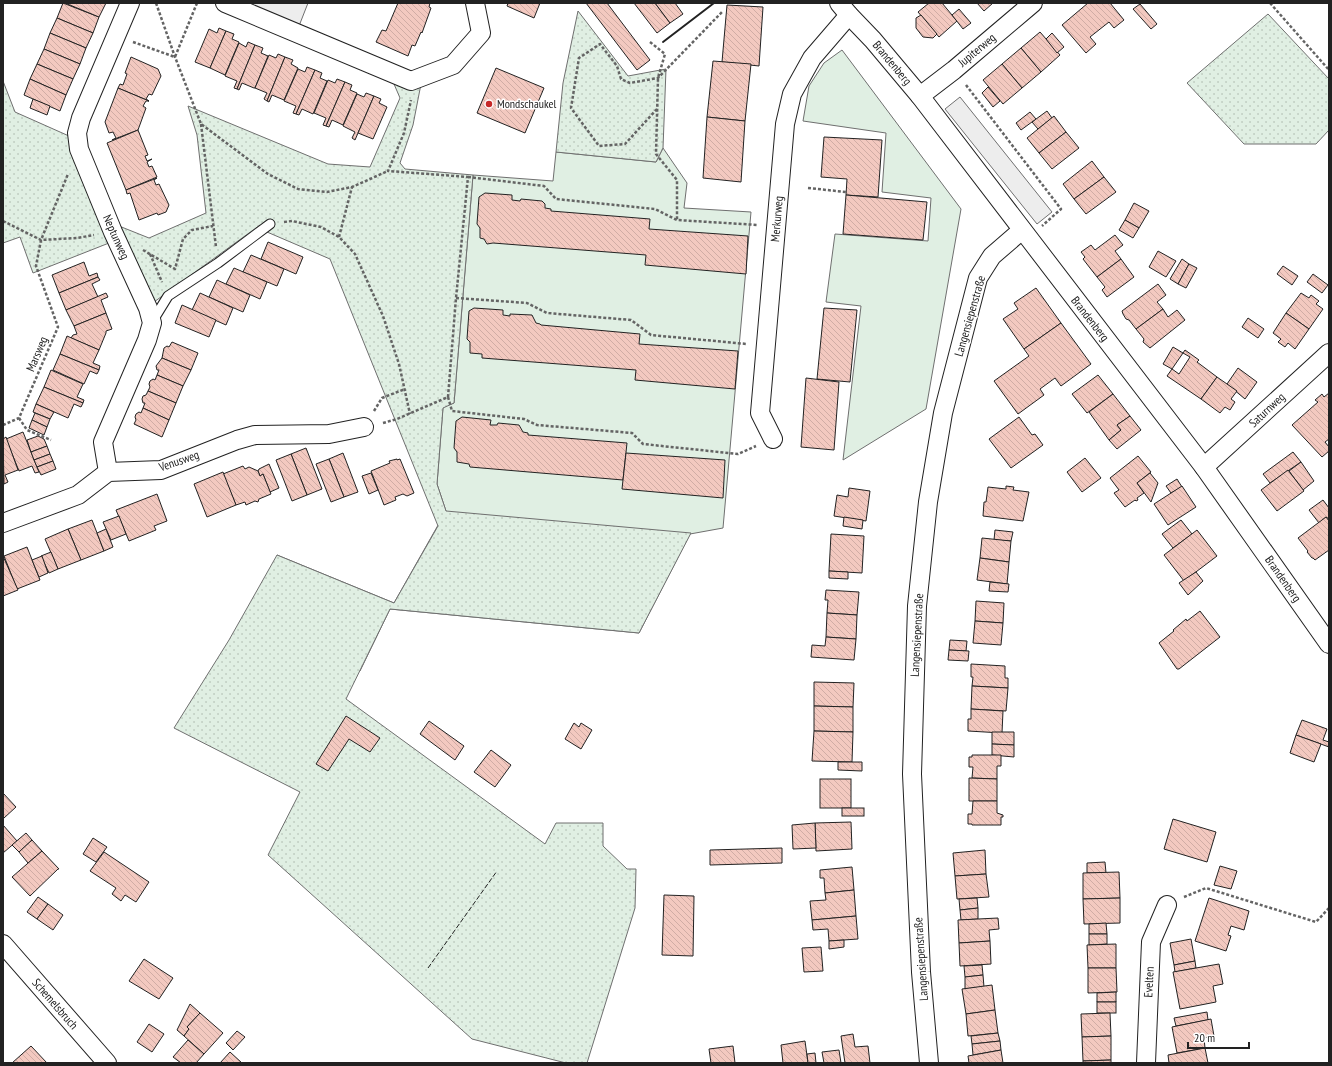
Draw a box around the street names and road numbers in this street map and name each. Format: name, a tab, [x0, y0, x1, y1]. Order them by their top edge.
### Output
street label: Jupiterweg	[954, 30, 999, 70]
street label: Brandenberg	[870, 38, 915, 88]
street label: Merkurweg	[767, 195, 786, 243]
street label: Neptunweg	[100, 212, 133, 262]
street label: Langensiepenstraße	[951, 274, 988, 358]
street label: Brandenberg	[1068, 293, 1113, 344]
street label: Marsweg	[22, 334, 51, 374]
street label: Saturnweg	[1245, 389, 1288, 430]
street label: Venusweg	[156, 447, 201, 475]
street label: Brandenberg	[1262, 553, 1305, 605]
street label: Langensiepenstraße	[907, 593, 926, 677]
street label: Langensiepenstraße	[910, 917, 931, 1001]
street label: Evelten	[1140, 966, 1157, 998]
street label: Schemelsbruch	[29, 975, 82, 1032]

